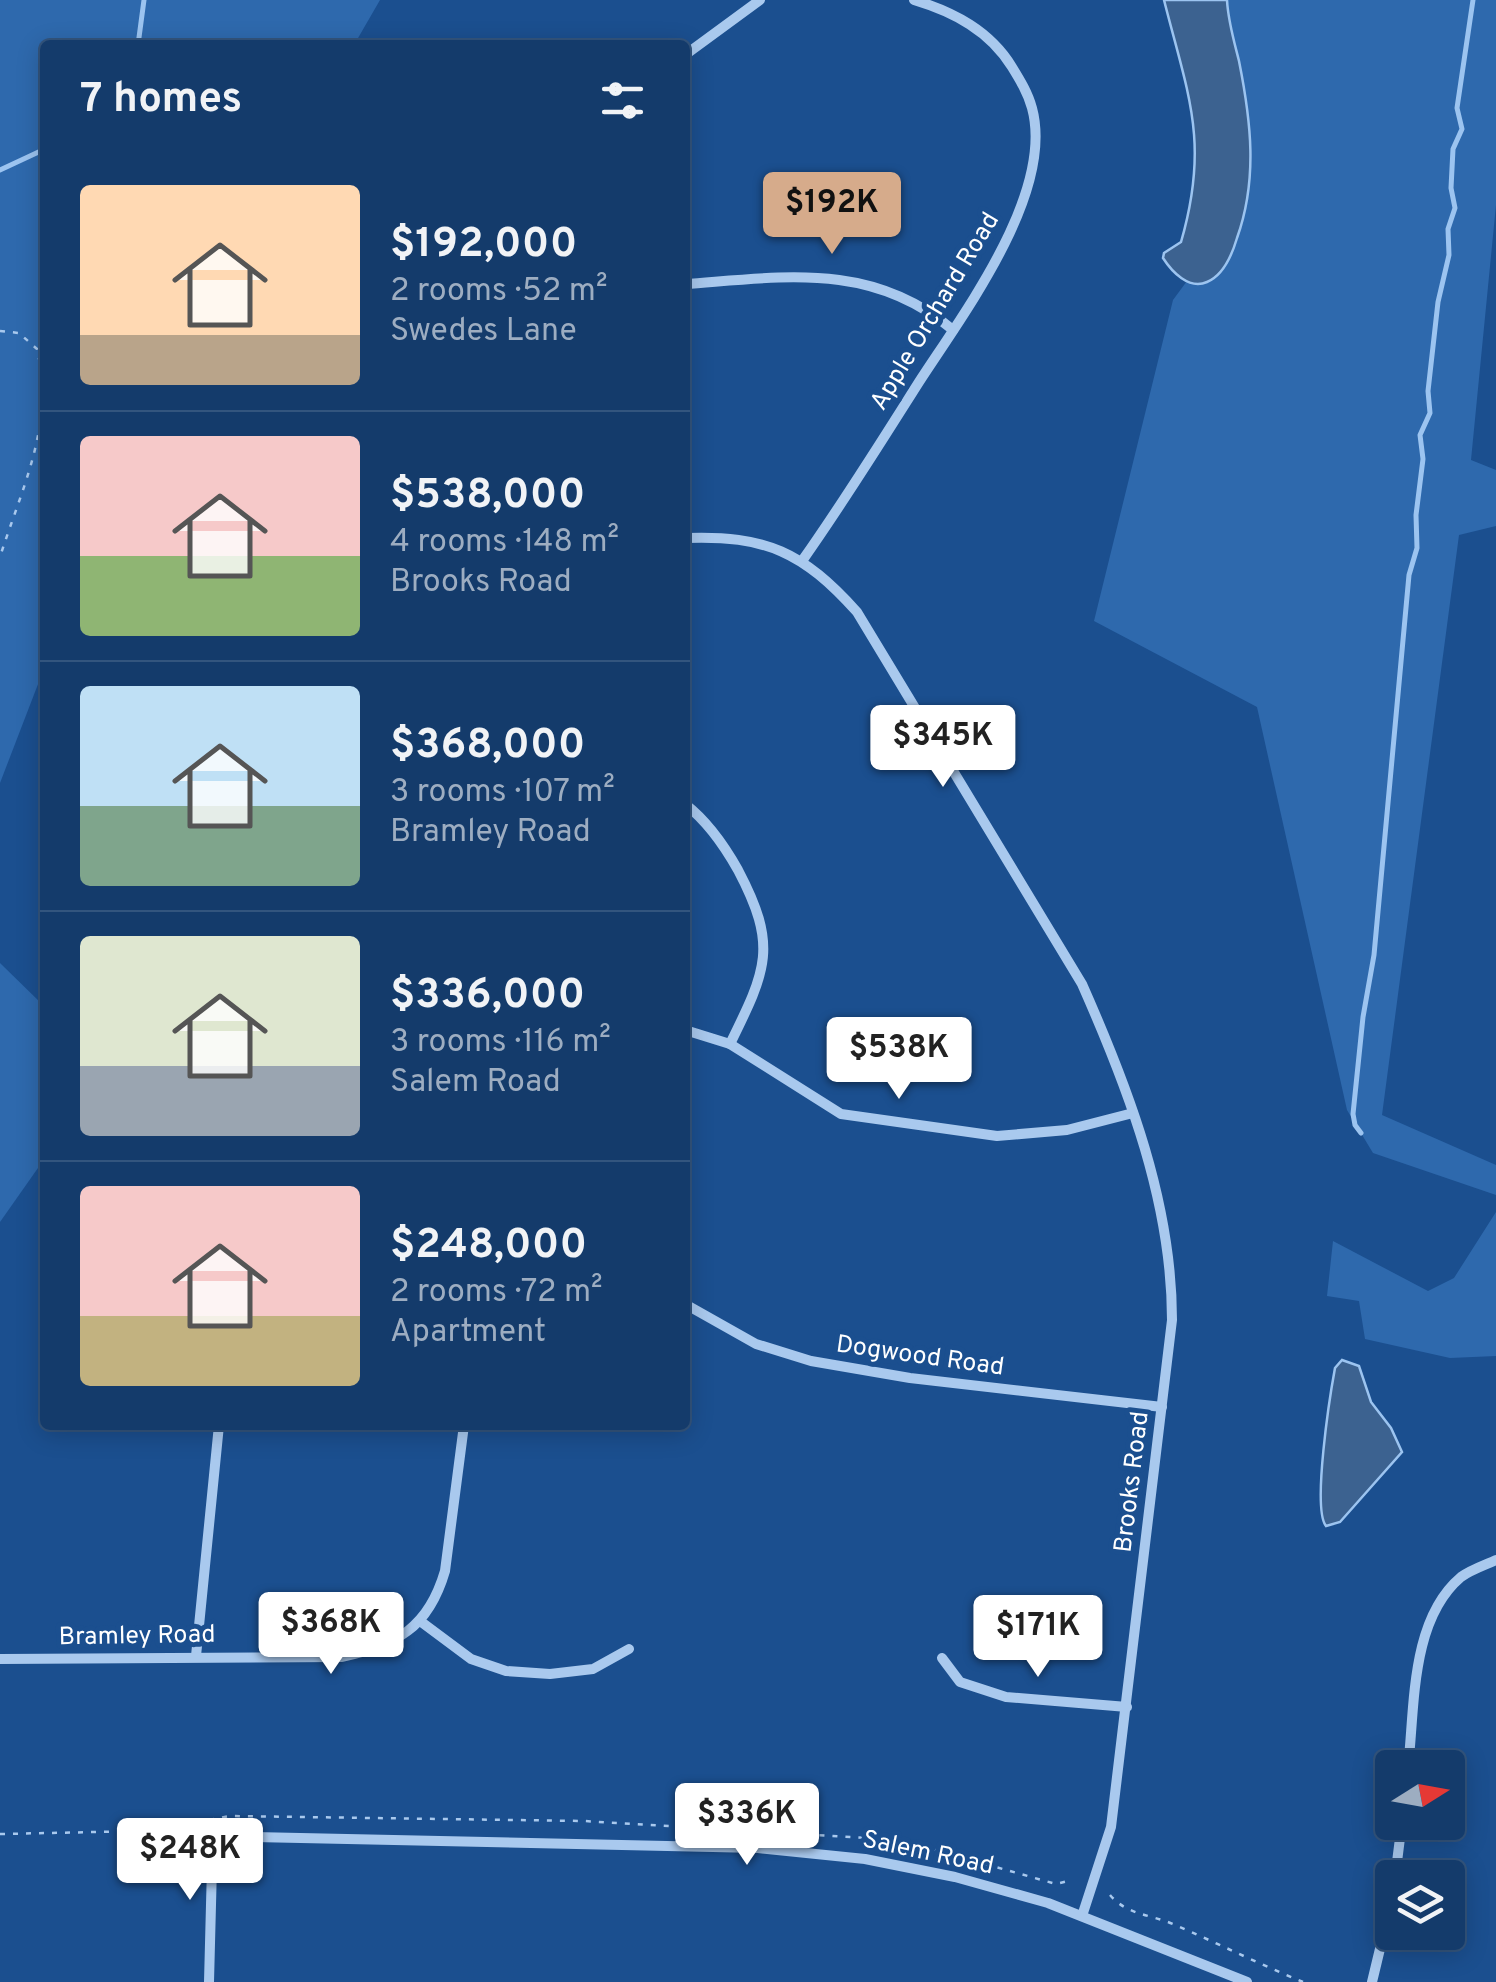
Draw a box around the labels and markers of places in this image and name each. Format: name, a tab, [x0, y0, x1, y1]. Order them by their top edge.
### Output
pin: $192K	[762, 172, 902, 257]
pin: $345K	[873, 705, 1013, 790]
pin: $538K	[829, 1017, 969, 1102]
pin: $368K	[261, 1592, 401, 1677]
pin: $171K	[968, 1595, 1108, 1680]
pin: $336K	[677, 1783, 817, 1868]
pin: $248K	[120, 1818, 260, 1903]

